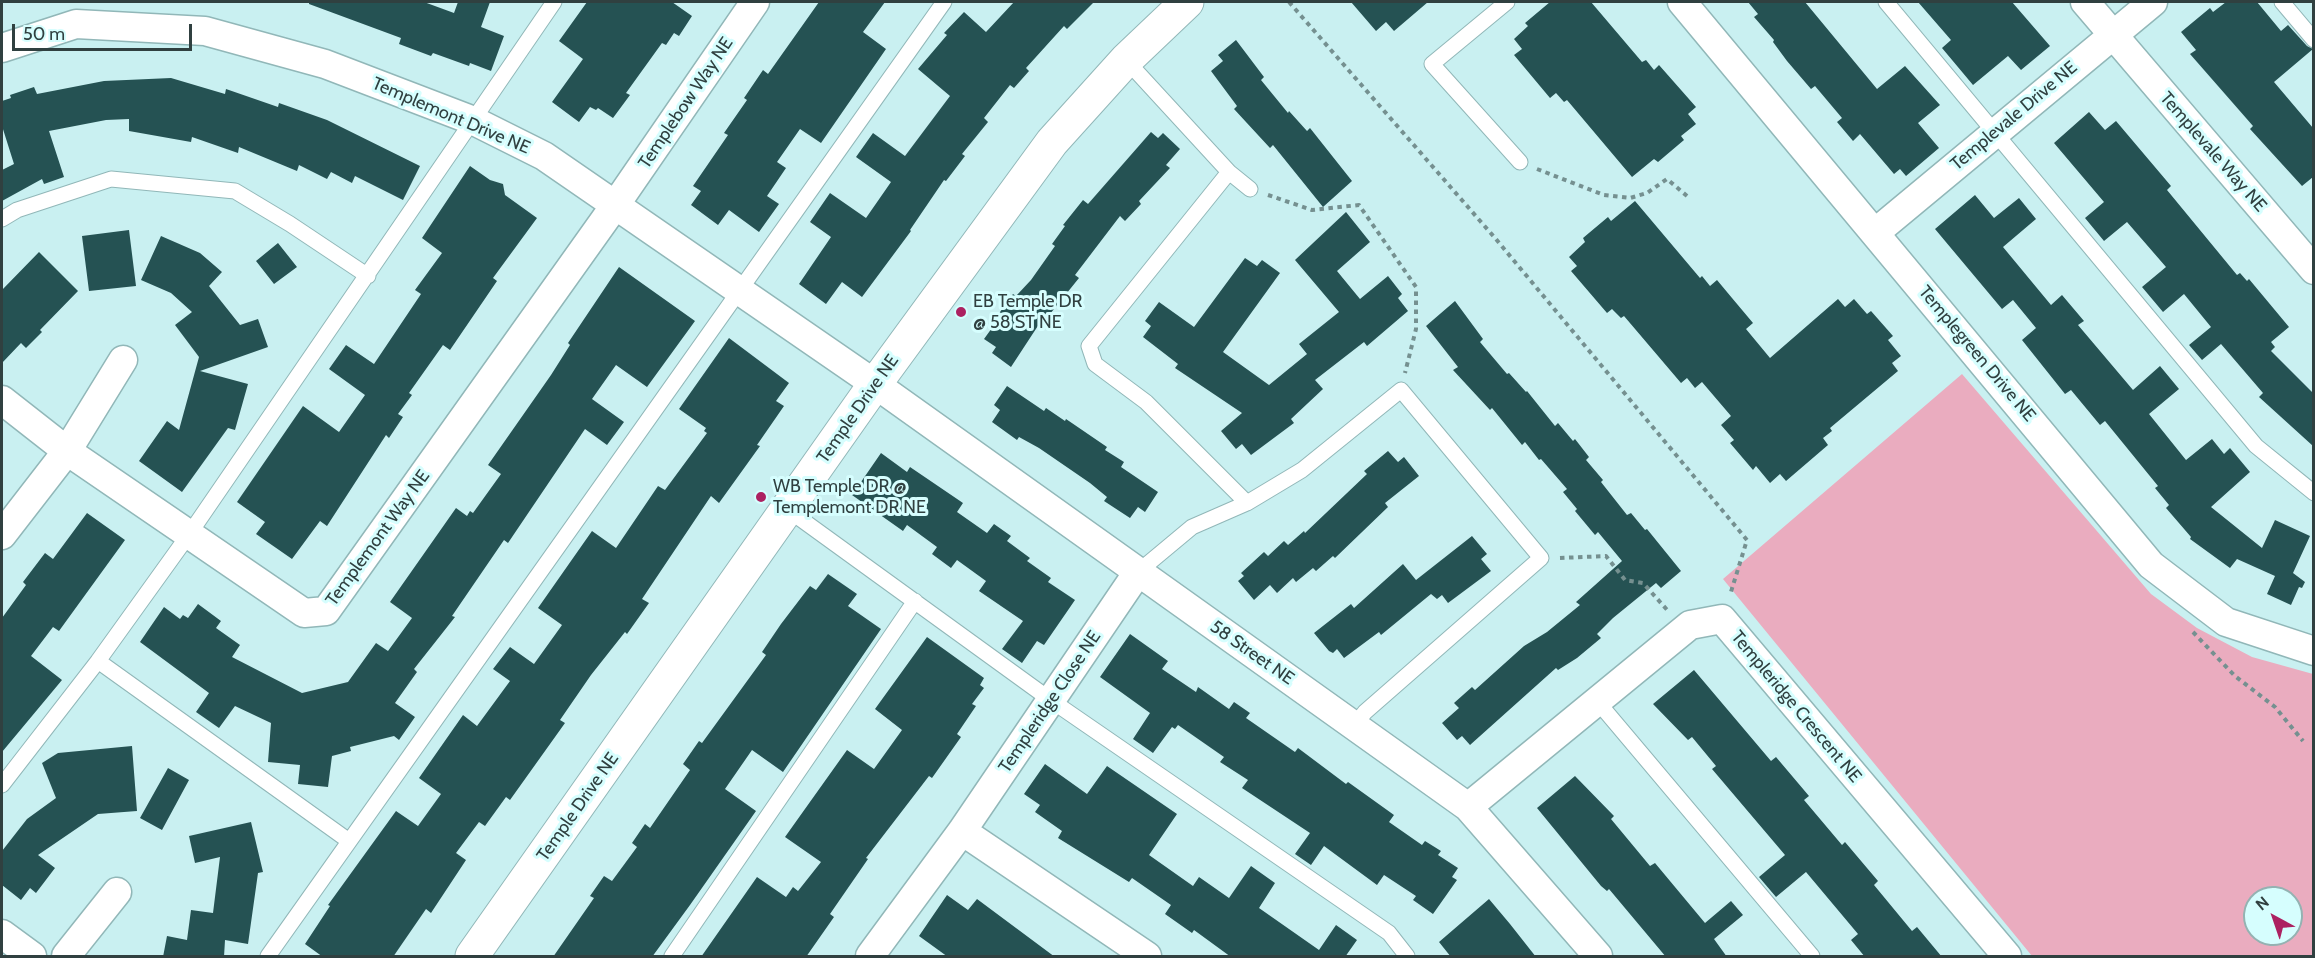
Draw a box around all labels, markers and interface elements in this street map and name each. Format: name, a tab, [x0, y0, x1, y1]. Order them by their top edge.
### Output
scale bar	[15, 12, 195, 50]
text: 50 m	[23, 23, 65, 45]
street label: Templebow Way NE	[634, 33, 738, 173]
street label: Templevale Drive NE	[1946, 57, 2082, 175]
street label: Templemont Drive NE	[369, 73, 533, 159]
street label: Templevale Way NE	[2155, 88, 2271, 216]
street label: Templegreen Drive NE	[1914, 282, 2040, 426]
place label: EB Temple DR @ 58 ST NE	[973, 291, 1082, 334]
marker: EB Temple DR @ 58 ST NE	[954, 305, 968, 319]
street label: Temple Drive NE	[813, 351, 903, 467]
street label: Templemont Way NE	[321, 466, 435, 610]
place label: WB Temple DR @ Templemont DR NE	[773, 476, 926, 518]
marker: WB Temple DR @ Templemont DR NE	[754, 490, 768, 504]
street label: 58 Street NE	[1206, 616, 1298, 690]
street label: Templeridge Close NE	[994, 627, 1106, 777]
street label: Templeridge Crescent NE	[1726, 627, 1866, 787]
street label: Temple Drive NE	[533, 749, 623, 865]
north arrow	[2243, 886, 2303, 946]
text: N	[2252, 892, 2273, 914]

